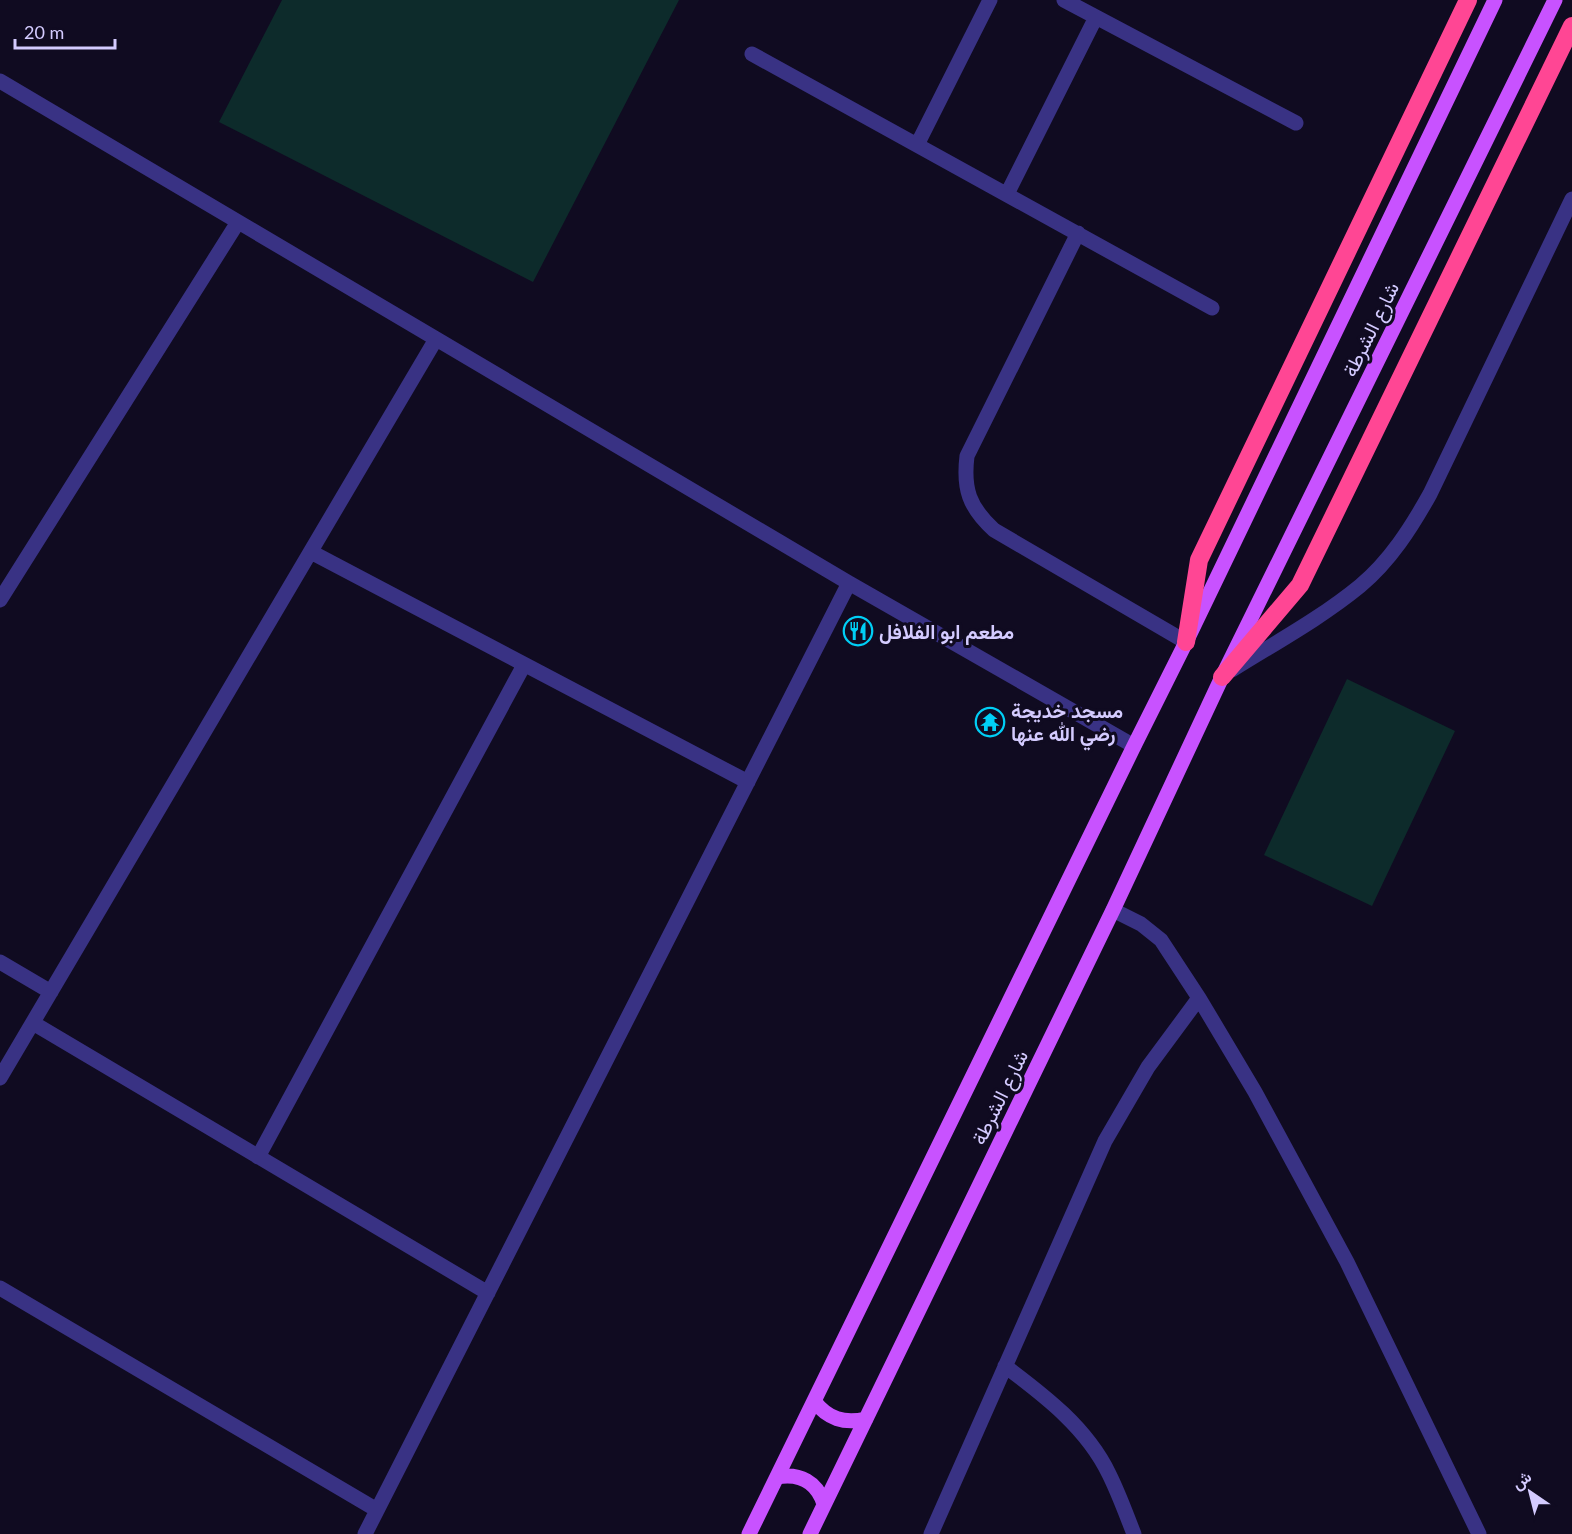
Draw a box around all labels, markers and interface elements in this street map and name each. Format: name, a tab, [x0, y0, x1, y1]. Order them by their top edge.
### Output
scale bar	[15, 12, 116, 50]
text: 20 m	[24, 21, 64, 43]
street label: شارع الشرطة	[1337, 278, 1406, 382]
restaurant icon: مطعم ابو الفلافل	[842, 615, 874, 647]
place label: مطعم ابو الفلافل	[879, 619, 1014, 645]
place label: مسجد خديجة رضي الله عنها	[1011, 698, 1123, 751]
temple icon: مسجد خديجة رضي الله عنها	[974, 706, 1006, 738]
street label: شارع الشرطة	[966, 1046, 1035, 1150]
north arrow	[1500, 1462, 1560, 1522]
text: ش	[1508, 1466, 1535, 1493]

